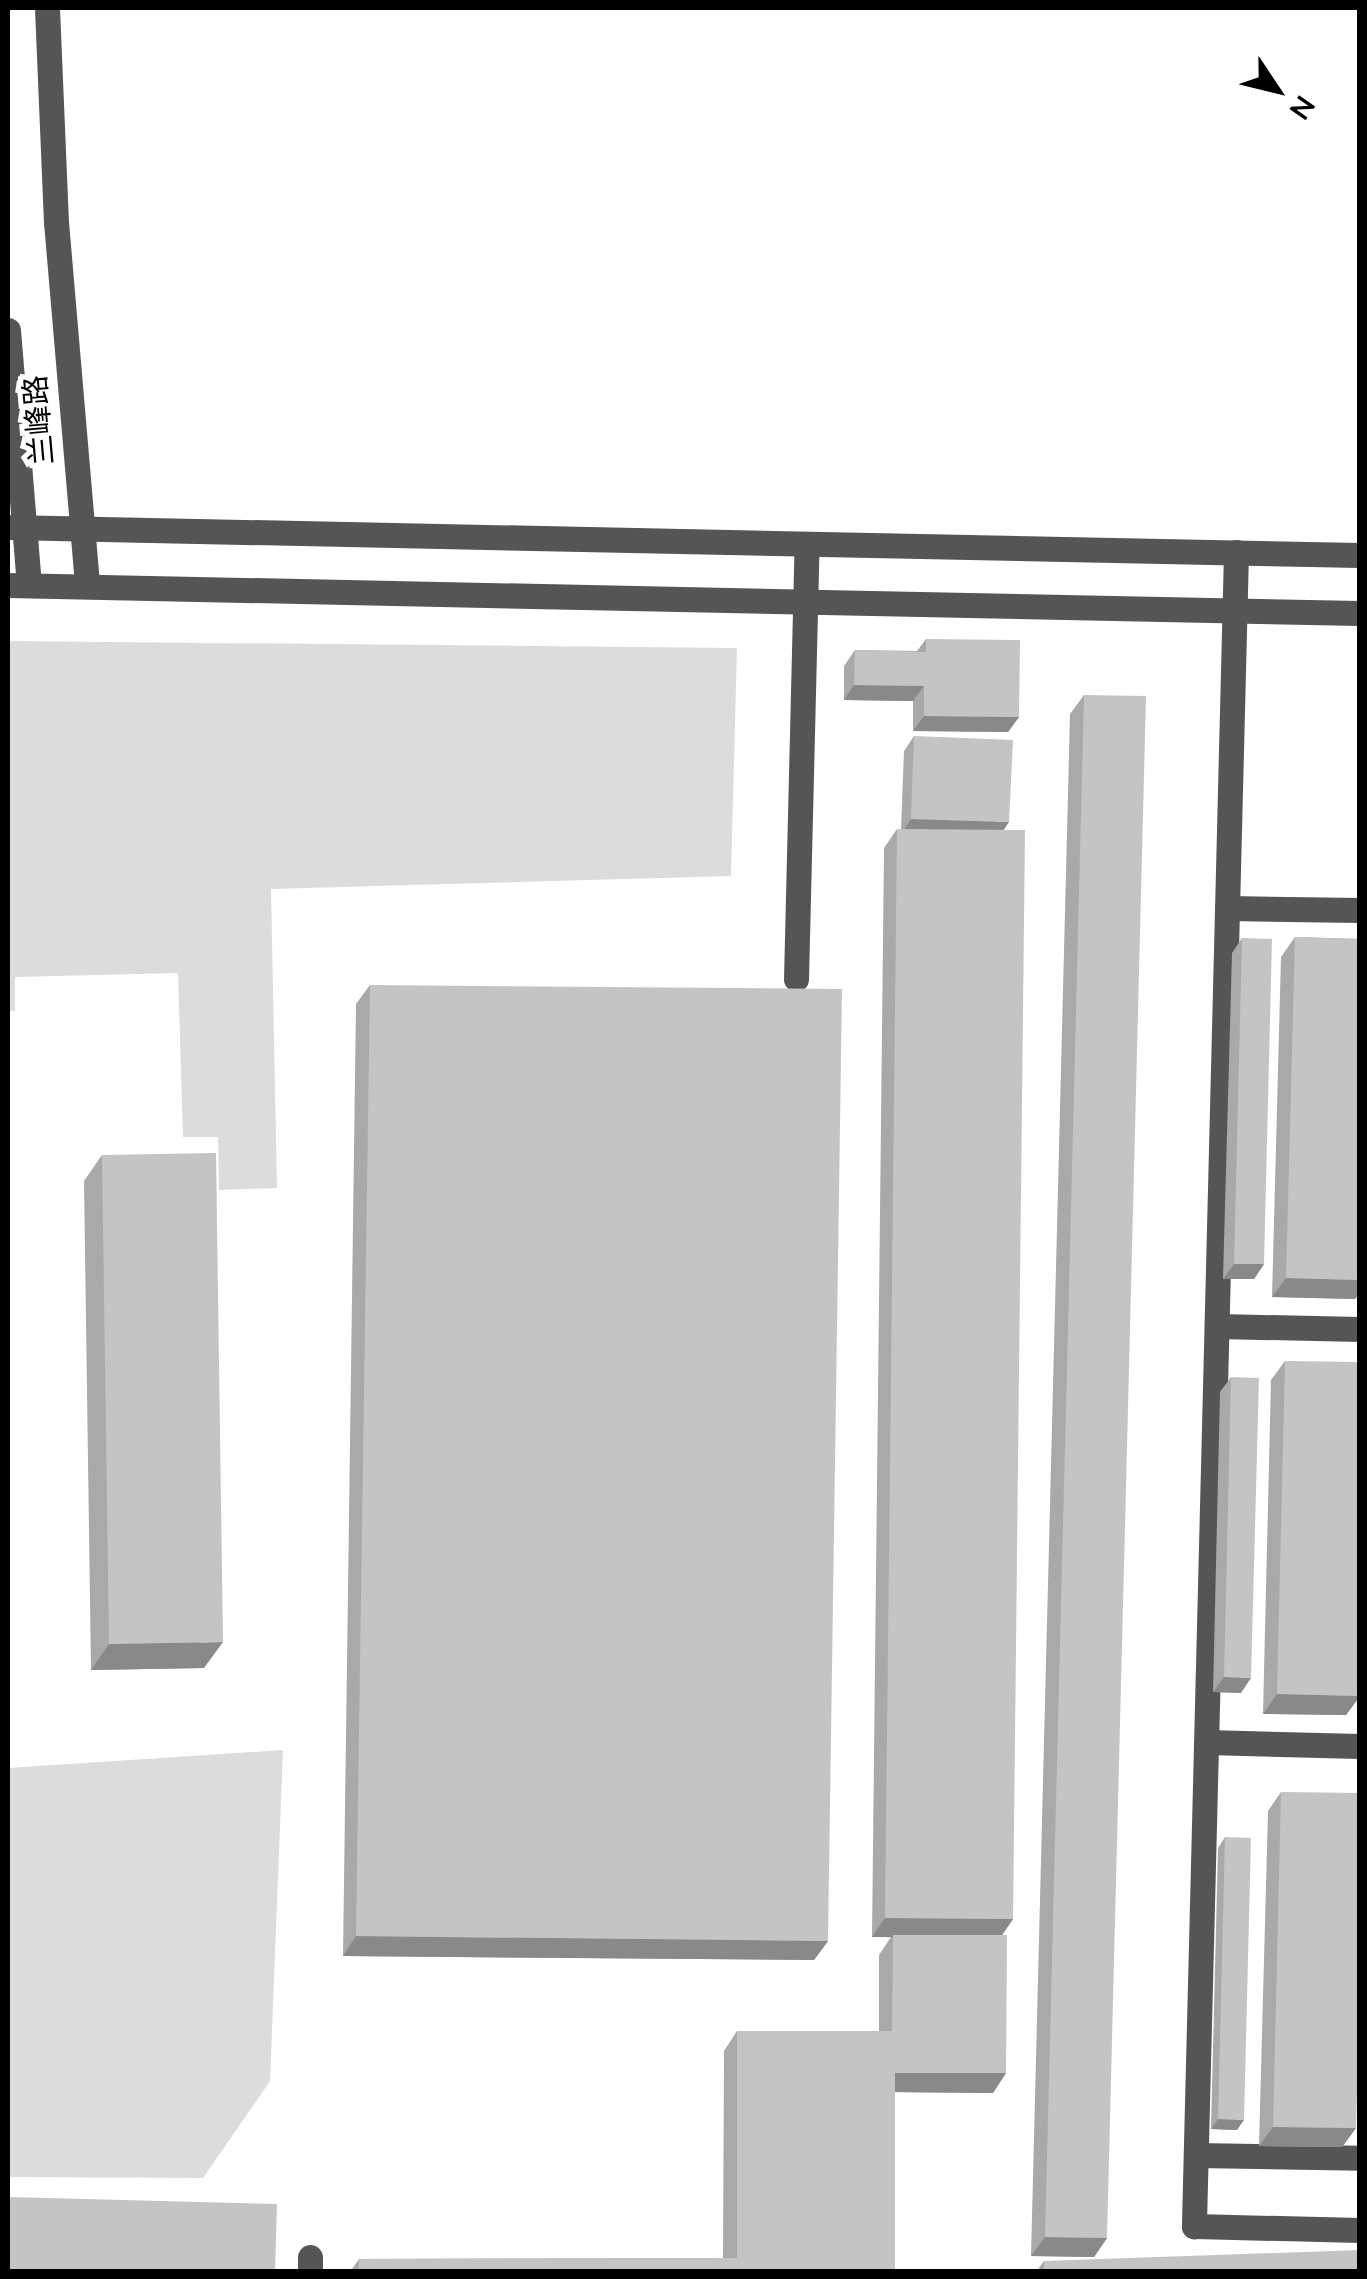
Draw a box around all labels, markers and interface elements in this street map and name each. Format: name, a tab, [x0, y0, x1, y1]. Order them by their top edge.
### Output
north arrow	[1227, 40, 1327, 140]
text: N	[1280, 88, 1323, 127]
street label: 兰峰路	[18, 374, 62, 466]

